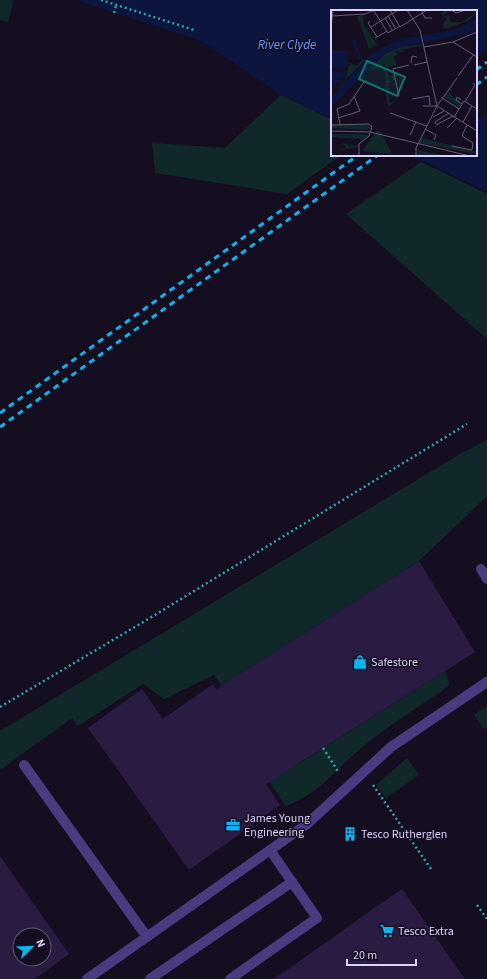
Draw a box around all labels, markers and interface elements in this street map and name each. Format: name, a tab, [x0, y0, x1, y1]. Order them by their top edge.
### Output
inset map	[331, 10, 477, 156]
water label: River Clyde	[258, 36, 316, 54]
shop icon: Safestore	[352, 654, 368, 670]
place label: Safestore	[371, 654, 418, 671]
place label: James Young Engineering	[244, 810, 310, 841]
office icon: James Young Engineering	[225, 817, 241, 833]
building icon: Tesco Rutherglen	[342, 826, 358, 842]
place label: Tesco Rutherglen	[361, 826, 447, 843]
supermarket icon: Tesco Extra	[379, 923, 395, 939]
place label: Tesco Extra	[398, 923, 454, 940]
north arrow	[12, 927, 52, 967]
text: N	[32, 937, 49, 950]
scale bar	[347, 941, 416, 967]
text: 20 m	[353, 947, 377, 964]

